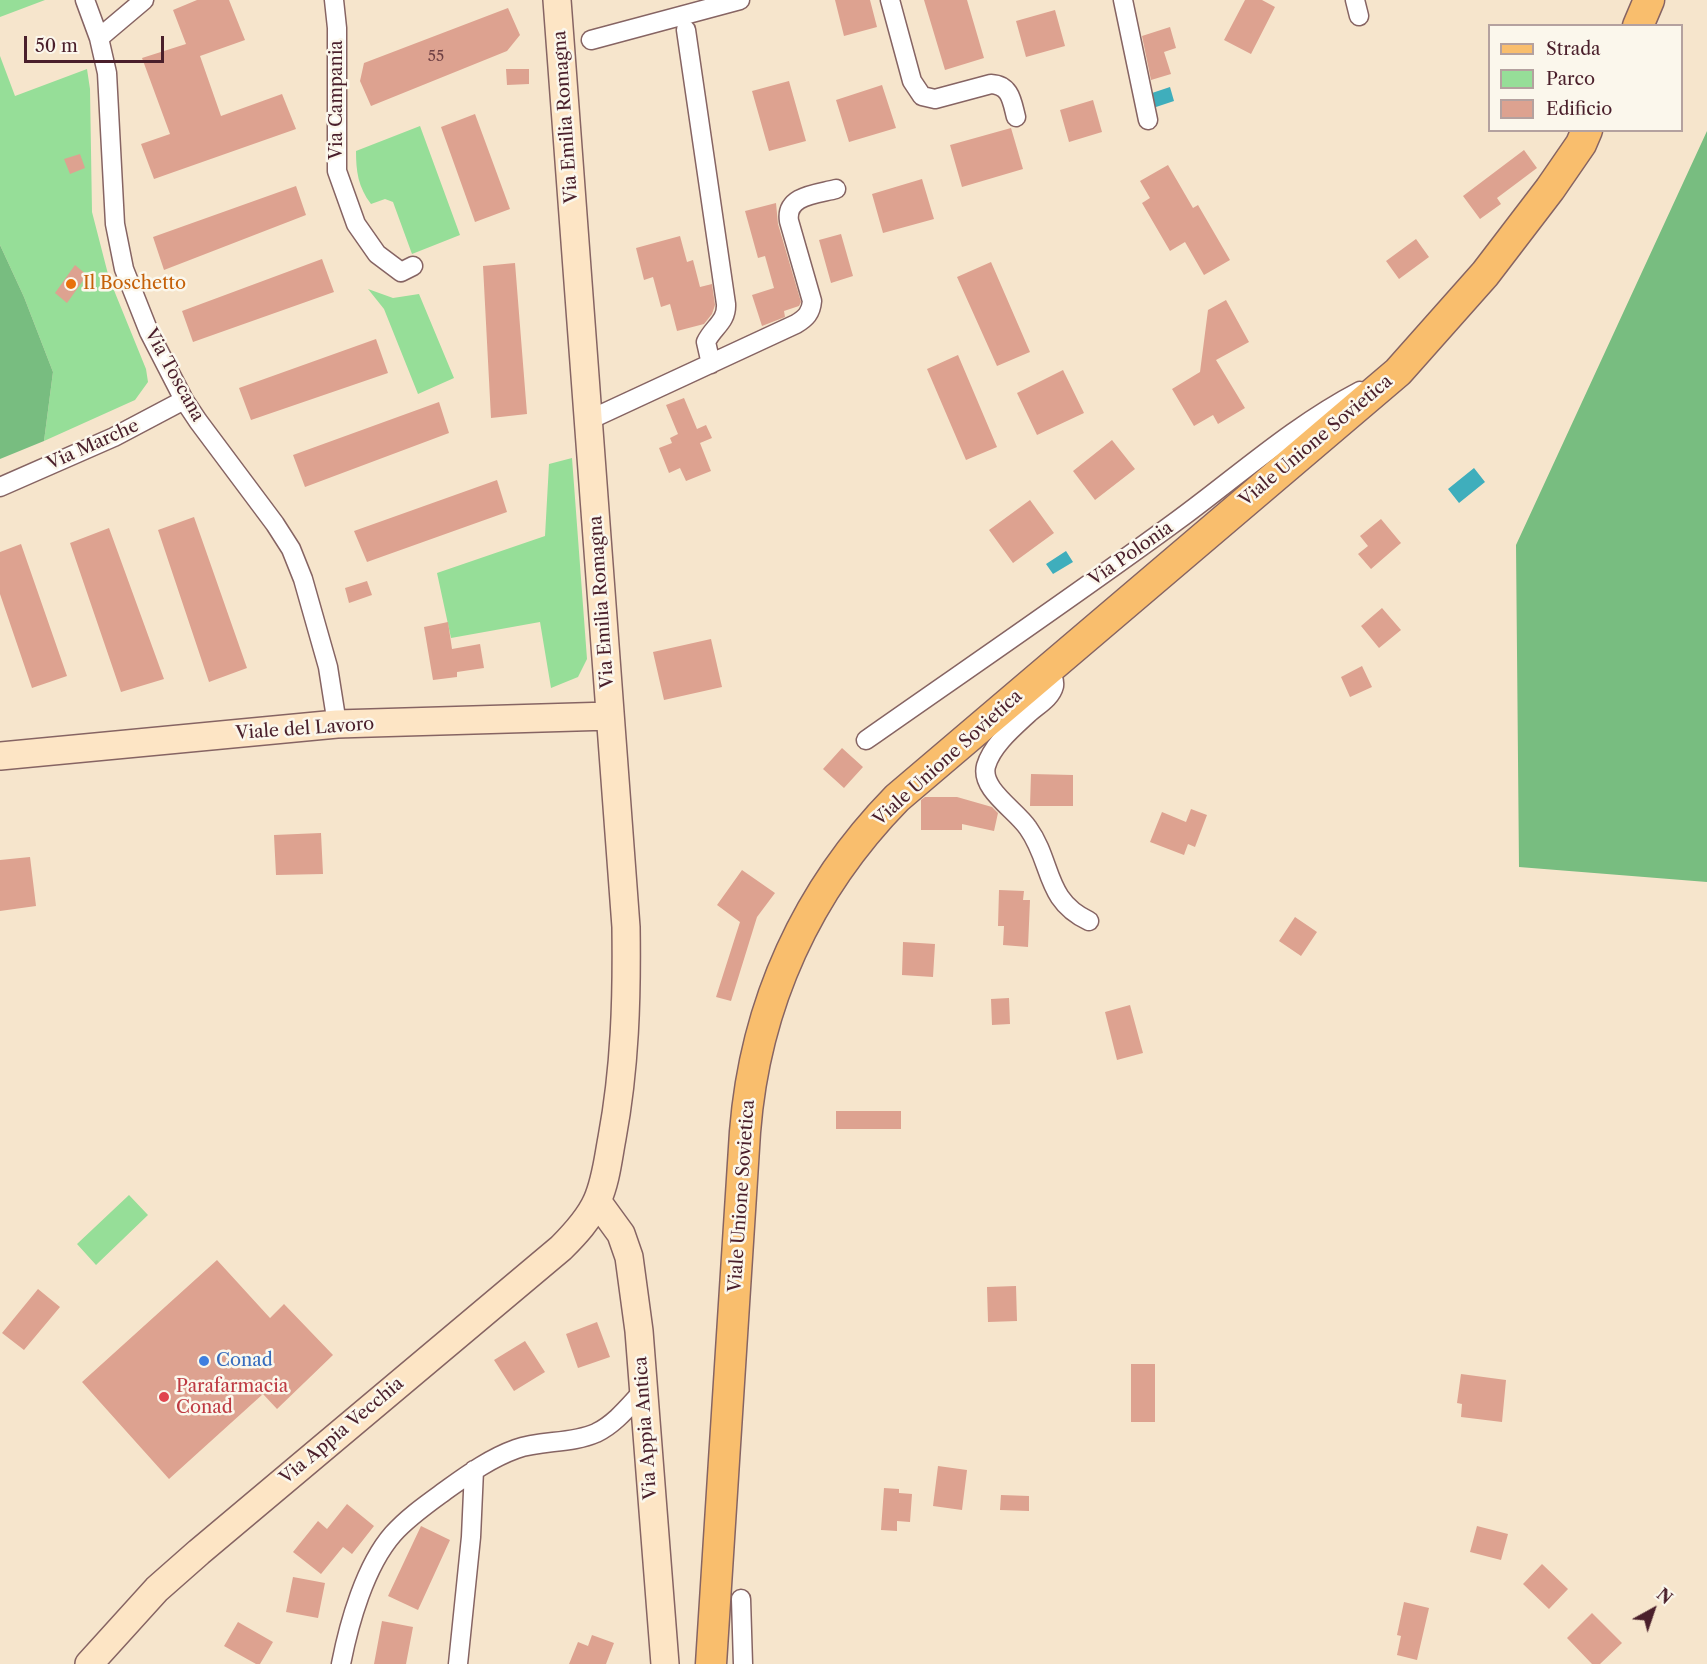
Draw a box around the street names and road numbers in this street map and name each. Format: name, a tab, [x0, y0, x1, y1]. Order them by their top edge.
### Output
street label: Via Emilia Romagna	[549, 30, 583, 204]
street label: Via Campania	[326, 40, 348, 160]
street label: Via Toscana	[140, 325, 208, 425]
street label: Viale Unione Sovietica	[1235, 371, 1397, 511]
street label: Via Marche	[44, 415, 142, 475]
street label: Via Emilia Romagna	[585, 515, 619, 689]
street label: Via Polonia	[1085, 517, 1177, 591]
street label: Viale Unione Sovietica	[869, 685, 1027, 831]
street label: Viale del Lavoro	[235, 713, 375, 745]
street label: Viale Unione Sovietica	[724, 1099, 760, 1293]
street label: Via Appia Antica	[630, 1356, 662, 1500]
street label: Via Appia Vecchia	[276, 1373, 408, 1489]

